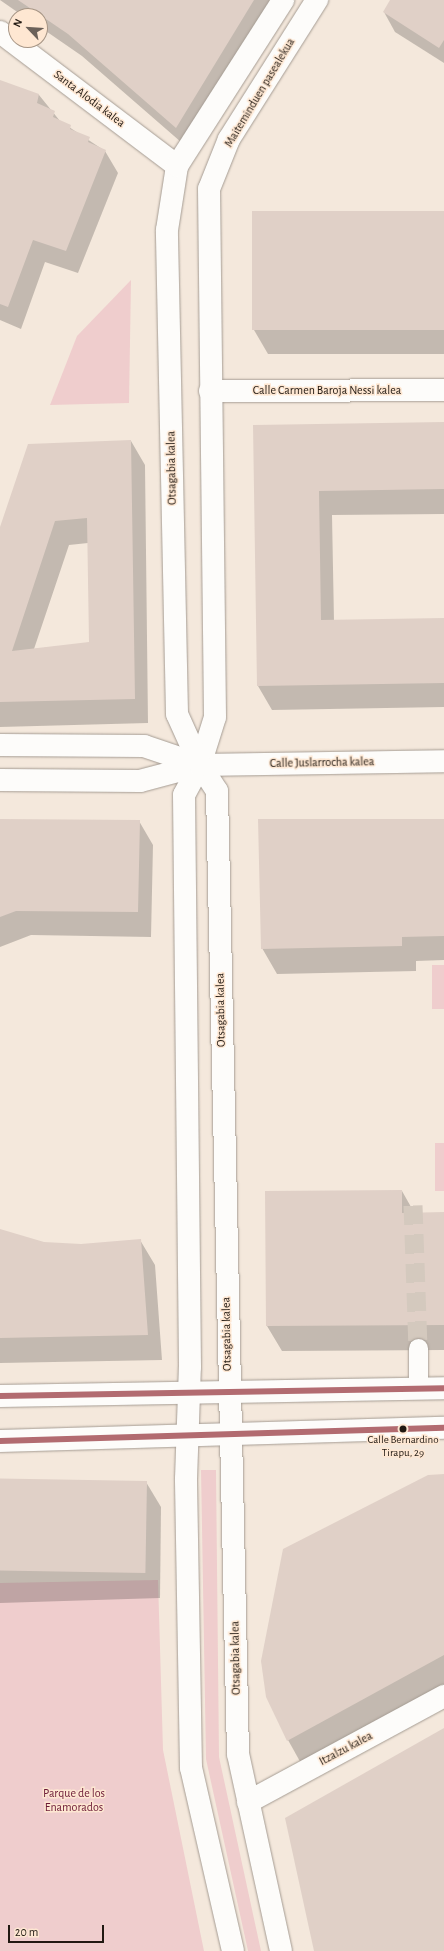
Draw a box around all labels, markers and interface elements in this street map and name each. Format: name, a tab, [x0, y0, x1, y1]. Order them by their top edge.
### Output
north arrow	[8, 8, 48, 48]
text: N	[11, 17, 24, 29]
street label: Maiteminduen pasealekua	[222, 36, 298, 150]
street label: Santa Alodia kalea	[50, 67, 128, 131]
street label: Calle Carmen Baroja Nessi kalea	[253, 384, 401, 398]
street label: Otsagabia kalea	[164, 431, 180, 505]
street label: Calle Juslarrocha kalea	[270, 755, 374, 771]
street label: Otsagabia kalea	[213, 973, 229, 1047]
street label: Otsagabia kalea	[219, 1297, 235, 1371]
marker: Calle Bernardino Tirapu, 29	[398, 1424, 408, 1434]
place label: Calle Bernardino Tirapu, 29	[367, 1434, 439, 1460]
street label: Otsagabia kalea	[228, 1621, 244, 1695]
street label: Itzalzu kalea	[317, 1729, 375, 1769]
park label: Parque de los Enamorados	[43, 1787, 105, 1815]
scale bar	[10, 1917, 106, 1943]
text: 20 m	[15, 1926, 38, 1938]

